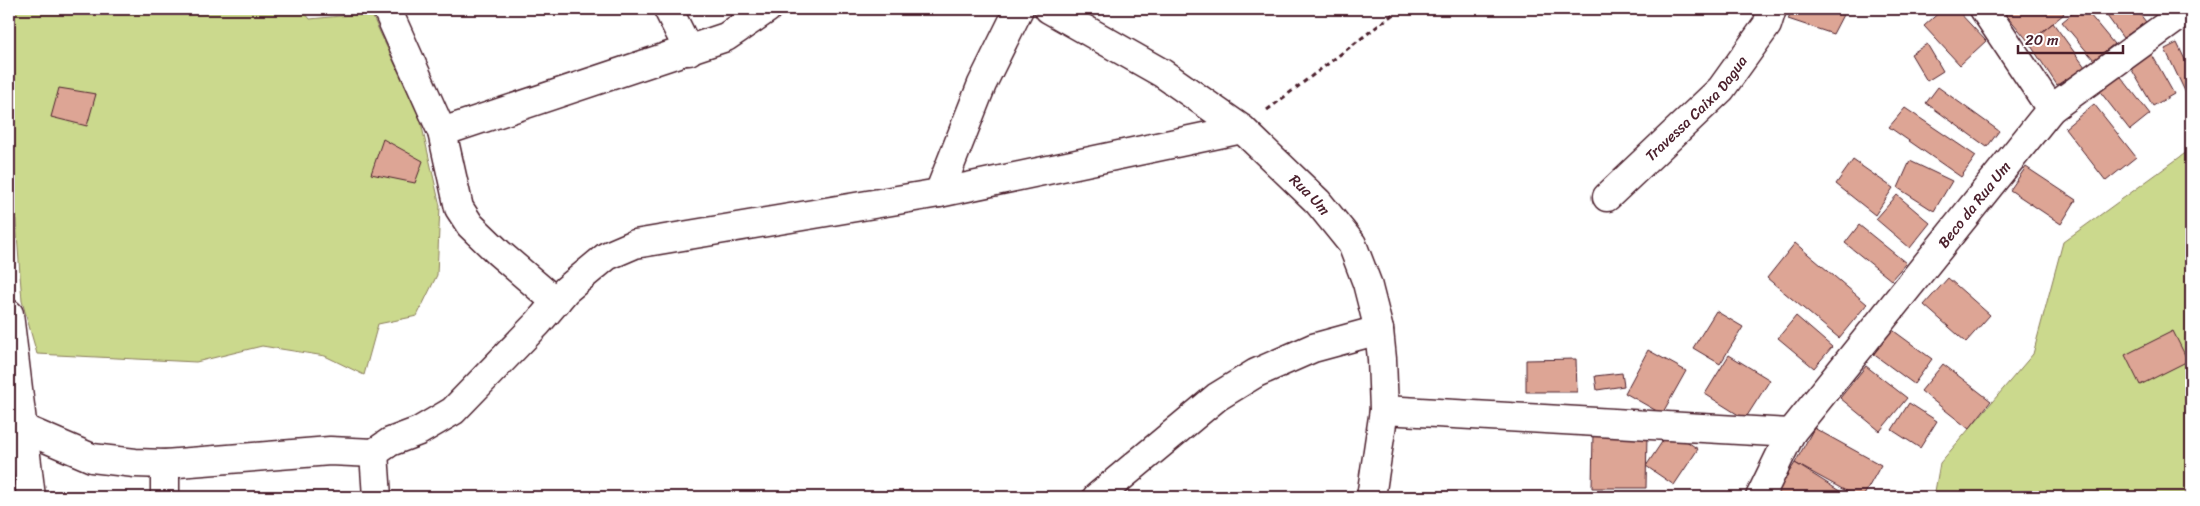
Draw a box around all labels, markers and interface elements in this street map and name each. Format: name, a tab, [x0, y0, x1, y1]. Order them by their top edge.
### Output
scale bar	[2018, 22, 2122, 54]
text: 20 m	[2025, 27, 2059, 53]
street label: Travessa Caixa Dagua	[1639, 50, 1754, 168]
street label: Beco da Rua Um	[1931, 155, 2018, 254]
street label: Rua Um	[1283, 168, 1337, 222]

